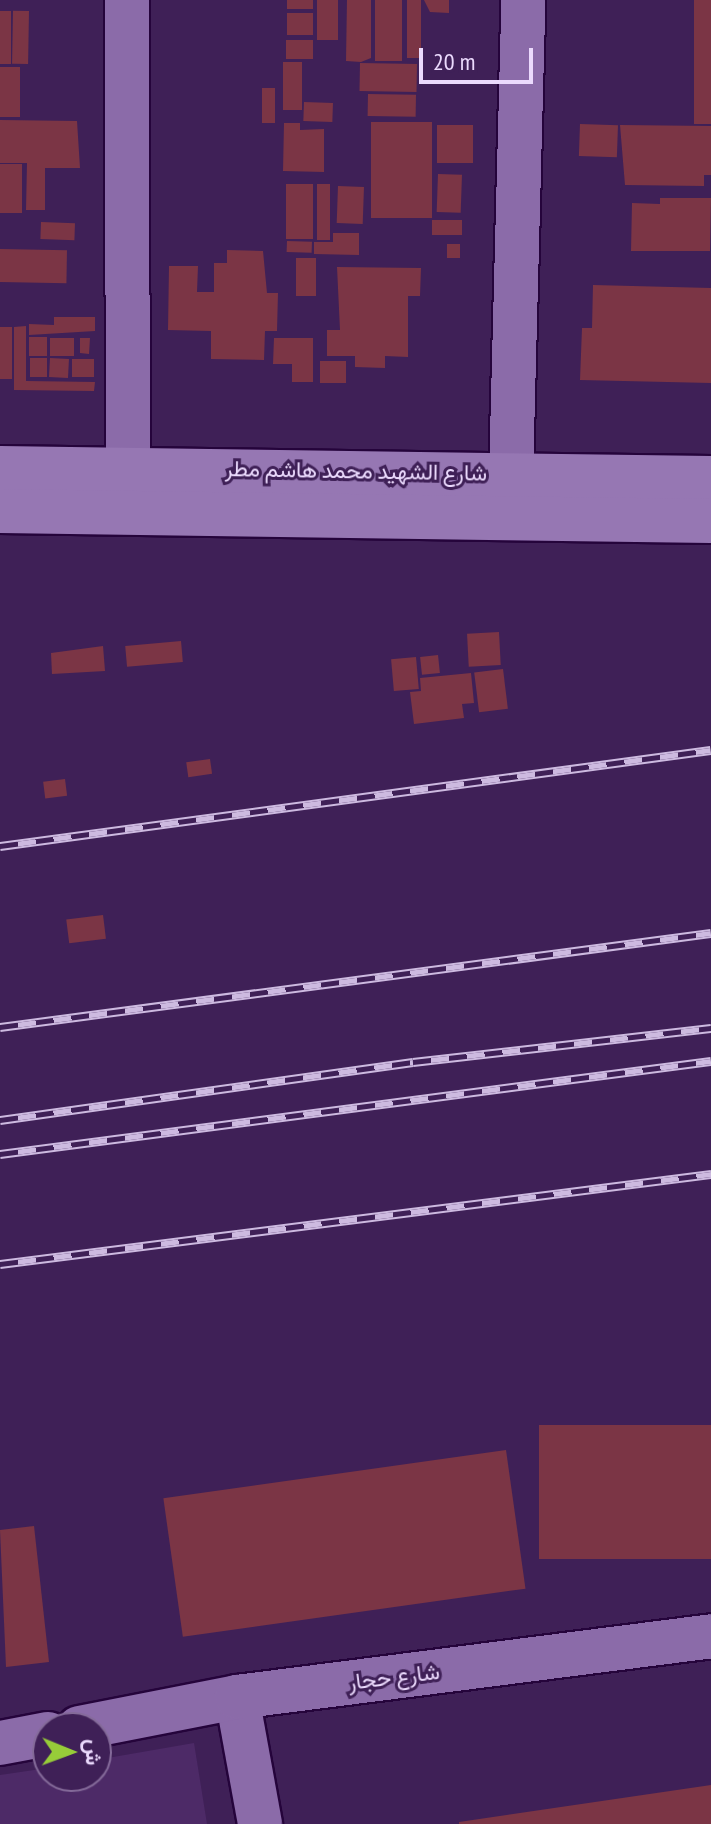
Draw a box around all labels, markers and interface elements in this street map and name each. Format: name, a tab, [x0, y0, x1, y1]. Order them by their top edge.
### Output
scale bar	[423, 32, 537, 82]
text: 20 m	[433, 46, 475, 77]
street label: شارع الشهيد محمد هاشم مطر	[225, 456, 487, 486]
street label: شارع حجار	[347, 1658, 441, 1696]
north arrow	[32, 1712, 112, 1792]
text: ش	[80, 1739, 108, 1766]

